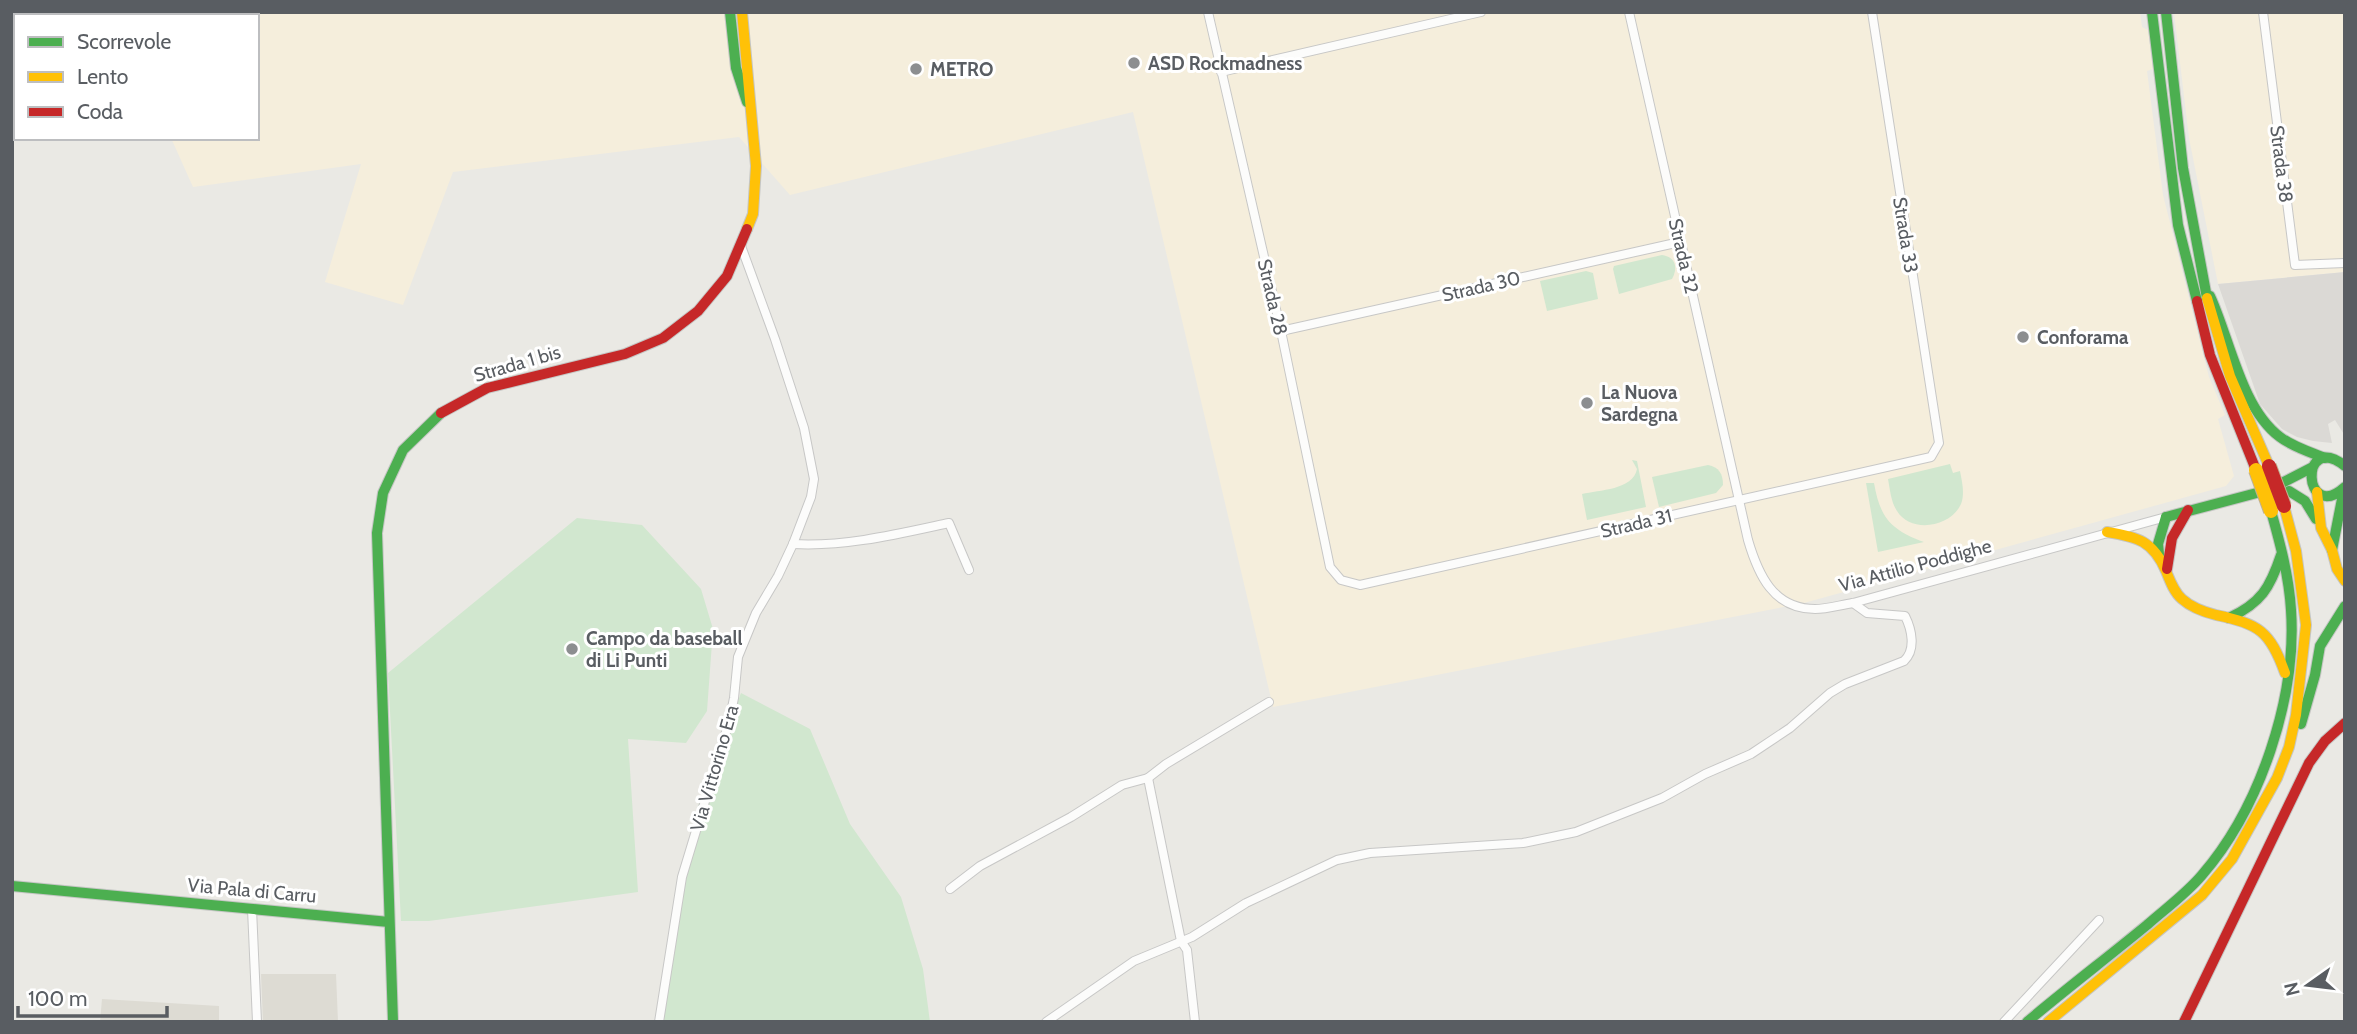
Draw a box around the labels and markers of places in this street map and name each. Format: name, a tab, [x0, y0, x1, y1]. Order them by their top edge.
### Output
place label: ASD Rockmadness	[1148, 52, 1302, 75]
marker: ASD Rockmadness	[1126, 55, 1142, 71]
place label: METRO	[930, 58, 993, 81]
marker: METRO	[908, 61, 924, 77]
place label: Conforama	[2037, 326, 2129, 349]
marker: Conforama	[2015, 329, 2031, 345]
place label: La Nuova Sardegna	[1601, 381, 1678, 426]
marker: La Nuova Sardegna	[1579, 395, 1595, 411]
place label: Campo da baseball di Li Punti	[586, 627, 743, 672]
marker: Campo da baseball di Li Punti	[564, 641, 580, 657]

